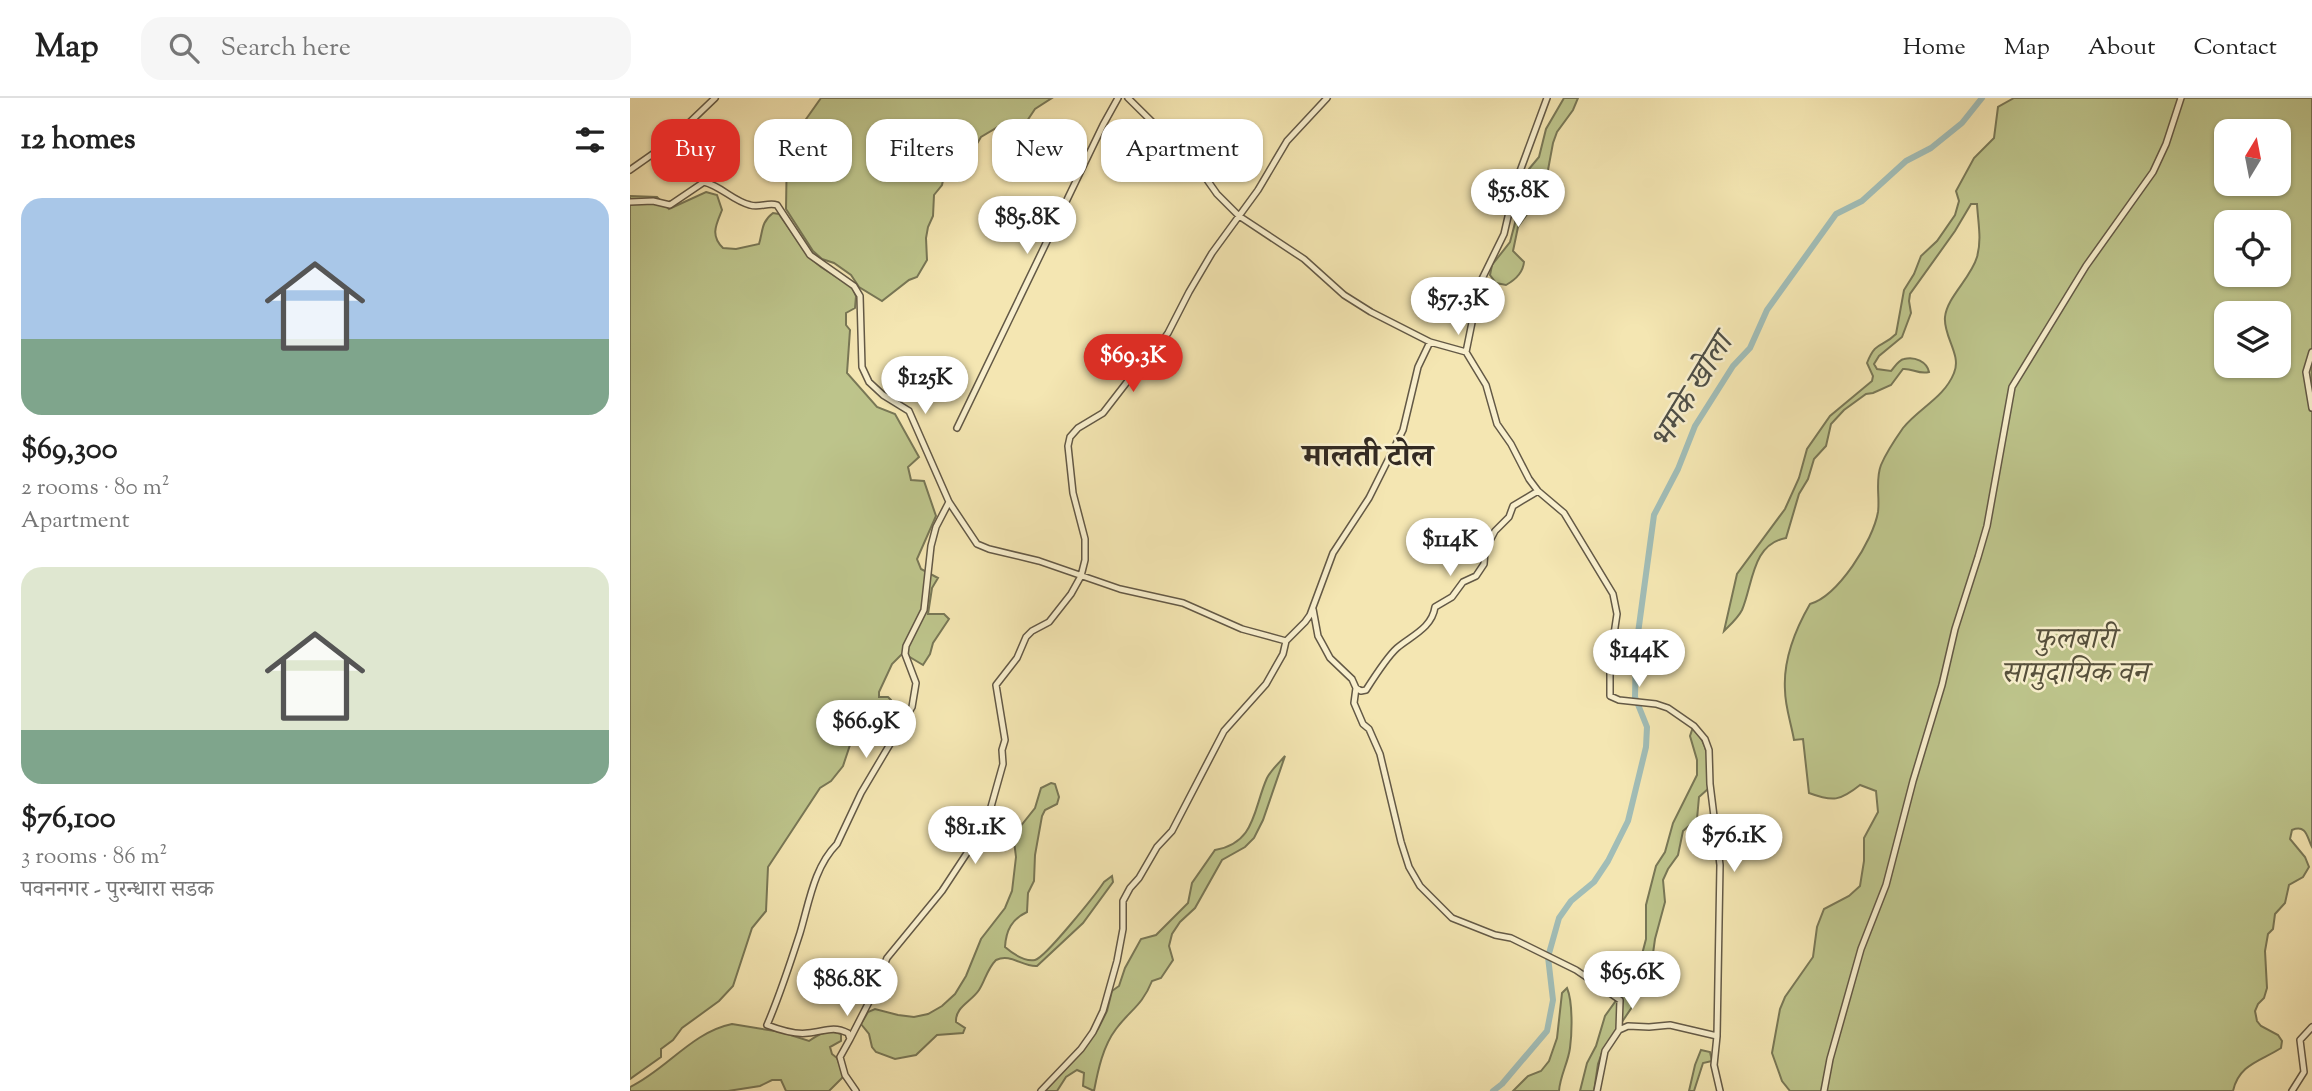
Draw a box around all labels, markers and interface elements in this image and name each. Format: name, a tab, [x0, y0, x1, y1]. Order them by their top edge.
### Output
search box	[141, 17, 631, 80]
text: Map	[35, 24, 99, 72]
icon: search	[165, 29, 203, 67]
text: Search here	[221, 30, 351, 67]
text: Home	[1903, 31, 1966, 65]
text: Map	[2004, 31, 2050, 65]
text: About	[2088, 31, 2155, 65]
text: Contact	[2193, 31, 2277, 65]
text: 12 homes	[21, 119, 136, 162]
chip: Buy	[651, 119, 740, 182]
chip: Rent	[754, 119, 852, 182]
chip: Filters	[866, 119, 978, 182]
chip: New	[992, 119, 1087, 182]
chip: Apartment	[1101, 119, 1263, 182]
north arrow	[2214, 119, 2291, 196]
map controls	[2214, 119, 2291, 378]
icon: filters	[571, 121, 609, 159]
pin: $55.8K	[1461, 170, 1575, 229]
text: $55.8K	[1487, 175, 1549, 208]
pin: $85.8K	[970, 197, 1084, 256]
text: $85.8K	[994, 202, 1060, 235]
button: locate	[2214, 210, 2291, 287]
icon: home	[252, 243, 378, 369]
pin: $57.3K	[1401, 278, 1515, 337]
text: $57.3K	[1427, 283, 1489, 316]
button: layers	[2214, 301, 2291, 378]
water label: भमके खोला	[1640, 321, 1749, 460]
pin: $69.3K	[1076, 334, 1190, 394]
text: $69.3K	[1100, 340, 1166, 373]
pin: $125K	[876, 356, 974, 416]
text: $125K	[897, 362, 953, 395]
text: $69,300	[21, 429, 118, 472]
district label: मालती टोल	[1300, 435, 1435, 481]
text: 2 rooms · 80 m²	[21, 472, 169, 505]
text: Apartment	[21, 505, 130, 538]
pin: $114K	[1401, 518, 1499, 578]
text: $114K	[1422, 524, 1478, 557]
icon: home	[252, 613, 378, 739]
park label: फुलबारी सामुदायिक वन	[2000, 619, 2153, 696]
pin: $144K	[1590, 630, 1688, 689]
text: $144K	[1609, 635, 1669, 668]
pin: $66.9K	[809, 700, 923, 760]
text: $66.9K	[832, 706, 900, 739]
text: $76,100	[21, 798, 116, 841]
pin: $81.1K	[918, 806, 1032, 866]
text: $81.1K	[944, 812, 1006, 845]
pin: $76.1K	[1677, 814, 1791, 874]
text: $76.1K	[1701, 820, 1767, 853]
text: 3 rooms · 86 m²	[21, 841, 167, 874]
text: पवननगर - पुरन्धारा सडक	[21, 874, 214, 907]
pin: $65.6K	[1575, 951, 1689, 1011]
text: $65.6K	[1600, 957, 1664, 990]
pin: $86.8K	[790, 958, 904, 1018]
text: $86.8K	[813, 964, 881, 997]

